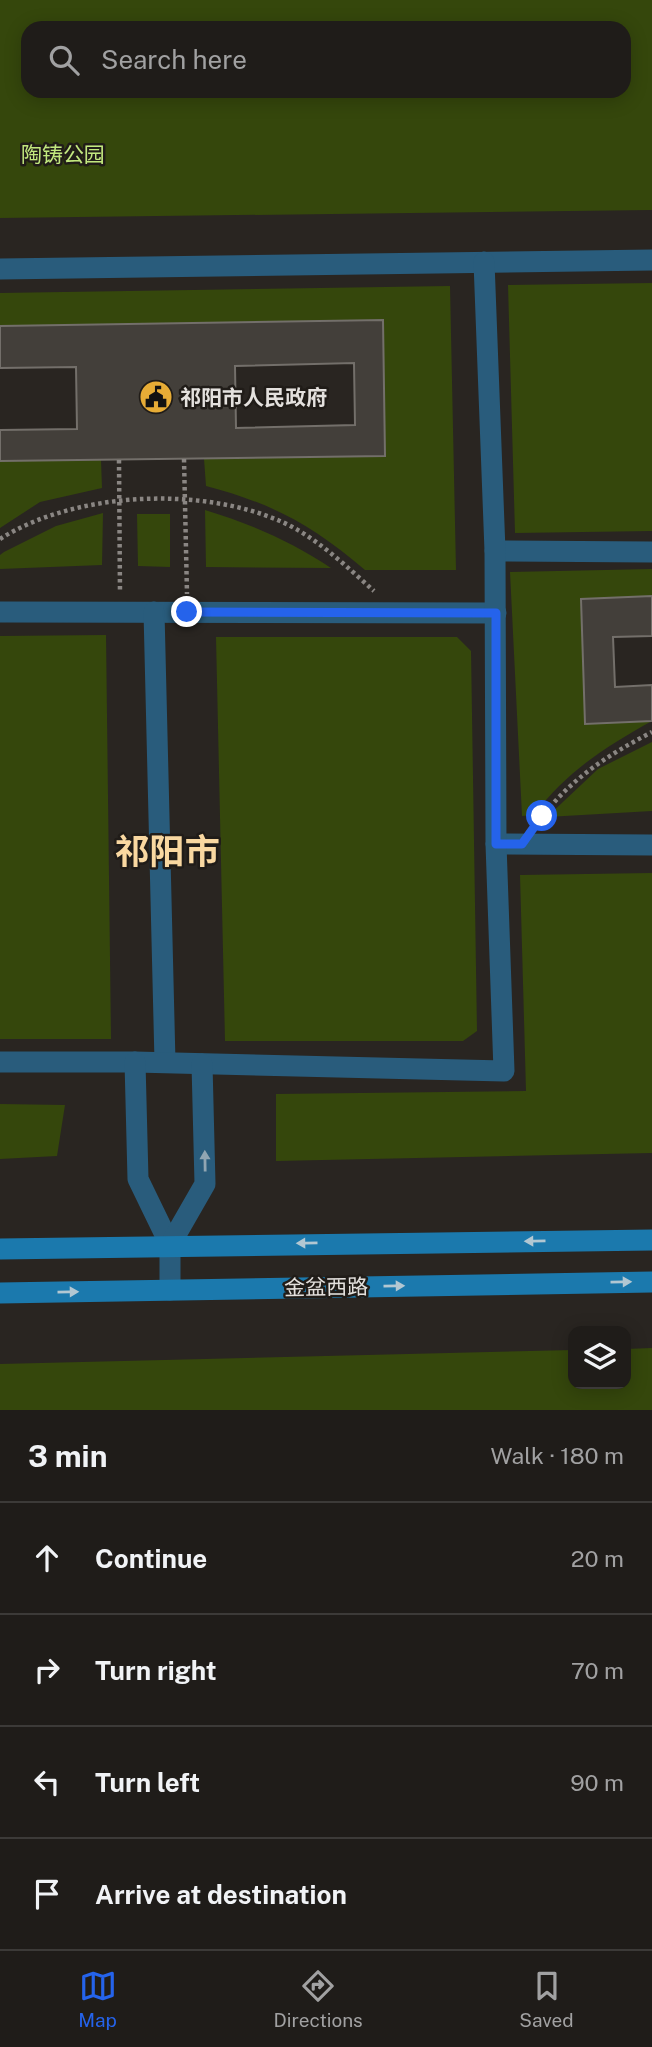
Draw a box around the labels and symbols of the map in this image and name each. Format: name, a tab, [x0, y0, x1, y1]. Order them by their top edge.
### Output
park label: 陶铸公园	[21, 142, 105, 167]
public building icon: 祁阳市人民政府	[137, 378, 175, 416]
place label: 祁阳市人民政府	[180, 385, 327, 410]
route end	[171, 596, 202, 627]
route start	[526, 800, 557, 831]
district label: 祁阳市	[114, 831, 220, 872]
one-way arrow	[199, 1150, 210, 1172]
one-way arrow	[524, 1235, 546, 1247]
one-way arrow	[296, 1238, 318, 1249]
street label: 金盆西路	[284, 1274, 368, 1300]
one-way arrow	[610, 1276, 632, 1288]
one-way arrow	[383, 1280, 405, 1292]
one-way arrow	[57, 1286, 79, 1298]

